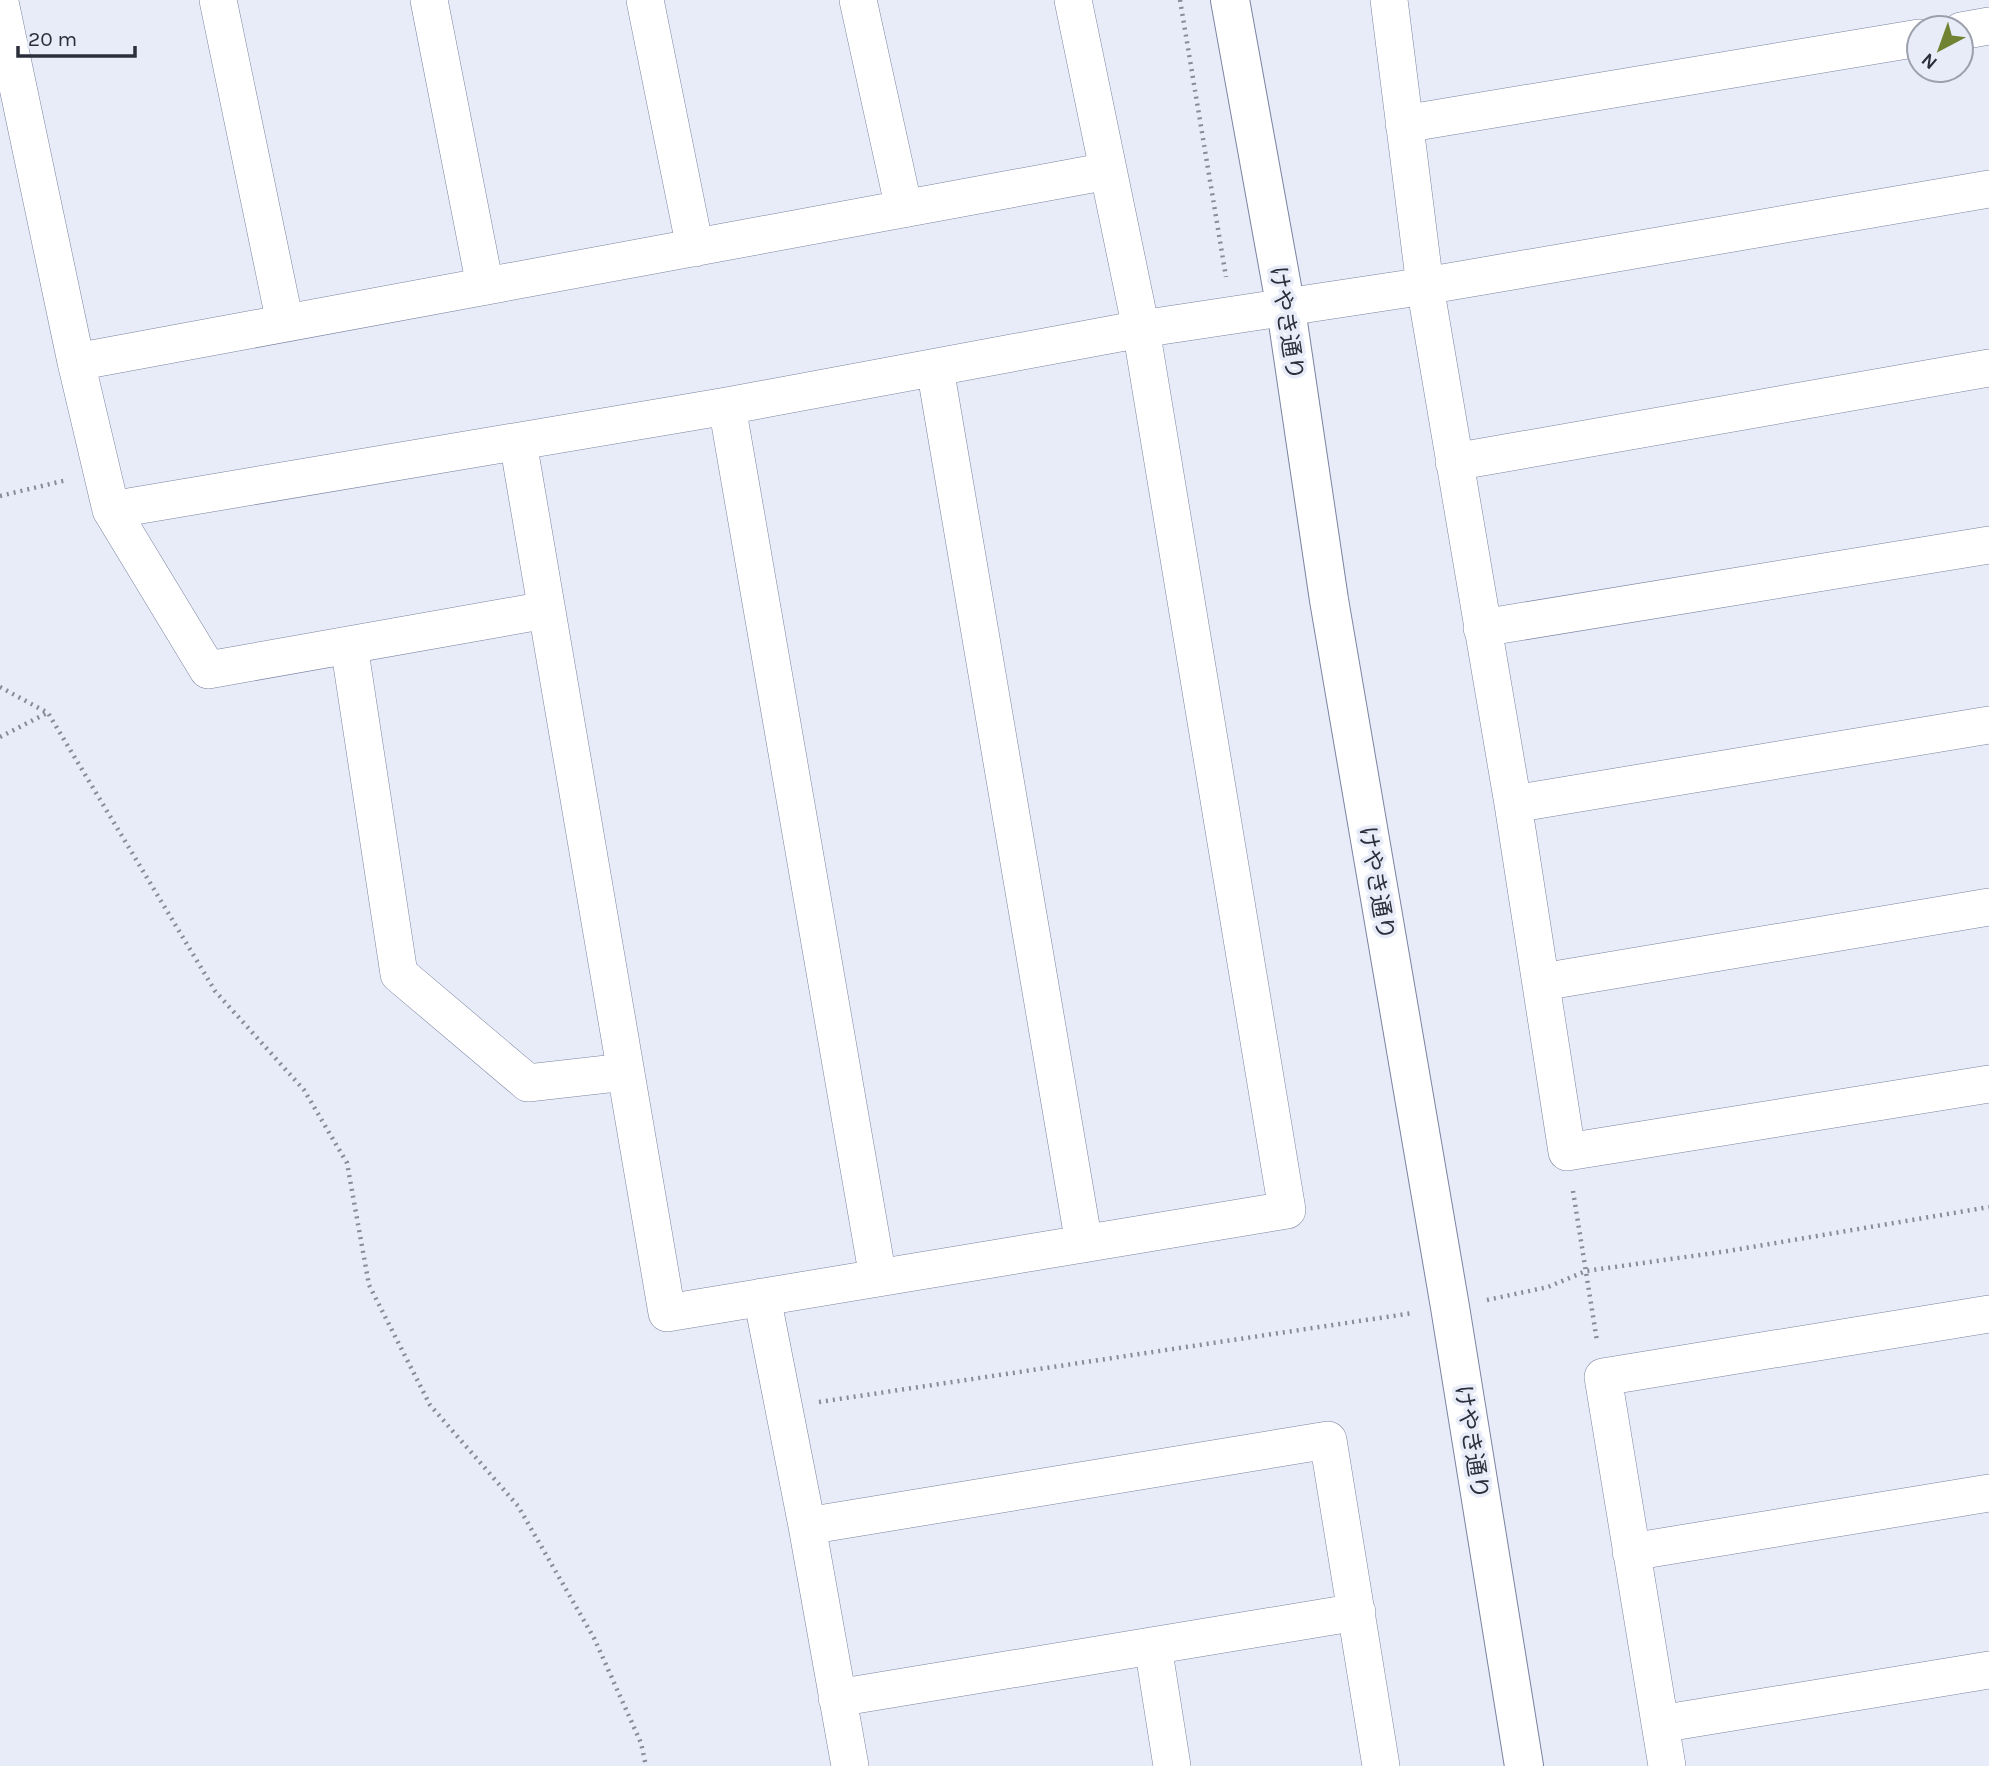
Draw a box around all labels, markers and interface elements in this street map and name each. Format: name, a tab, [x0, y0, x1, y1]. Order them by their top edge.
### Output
scale bar	[18, 14, 135, 58]
north arrow	[1905, 14, 1975, 84]
text: 20 m	[28, 27, 77, 51]
text: N	[1917, 48, 1942, 74]
street label: けやき通り	[1264, 264, 1309, 382]
street label: けやき通り	[1353, 824, 1400, 942]
street label: けやき通り	[1449, 1383, 1494, 1501]

